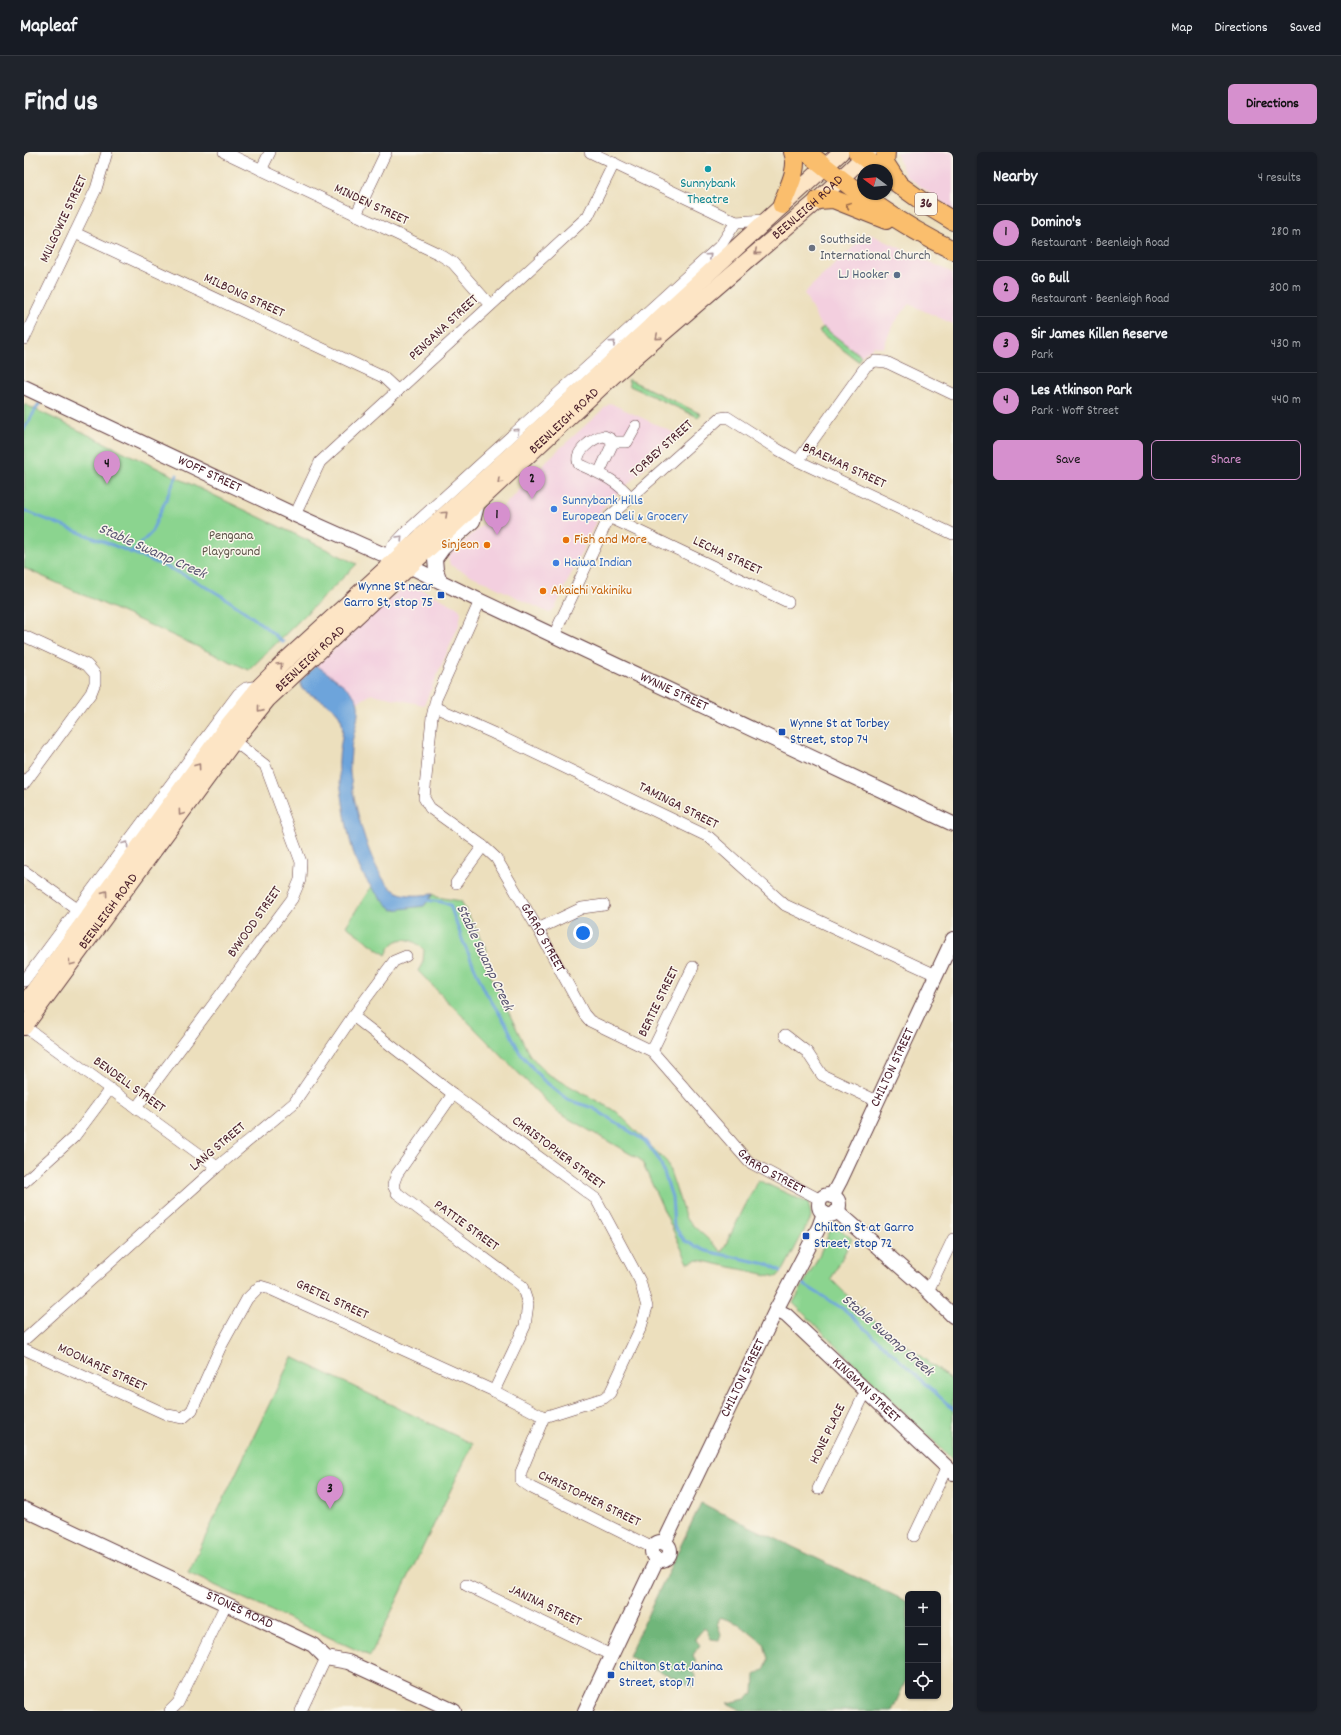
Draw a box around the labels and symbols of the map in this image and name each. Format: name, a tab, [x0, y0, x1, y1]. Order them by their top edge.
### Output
marker: Sunnybank Theatre	[703, 164, 713, 174]
north arrow	[857, 164, 893, 200]
street label: BEENLEIGH ROAD	[768, 171, 848, 245]
street label: MULGOWIE STREET	[35, 172, 93, 266]
place label: Sunnybank Theatre	[680, 174, 736, 210]
street label: MINDEN STREET	[330, 179, 412, 231]
road number: 36	[915, 193, 937, 215]
one-way arrow	[845, 202, 852, 210]
place label: Southside International Church	[820, 230, 931, 266]
marker: Southside International Church	[807, 243, 817, 253]
one-way arrow	[754, 248, 761, 255]
one-way arrow	[705, 254, 712, 261]
place label: LJ Hooker	[838, 265, 890, 285]
street label: MILBONG STREET	[200, 269, 288, 324]
marker: LJ Hooker	[892, 270, 902, 280]
street label: PENGANA STREET	[405, 290, 484, 366]
one-way arrow	[655, 333, 663, 340]
one-way arrow	[608, 341, 616, 348]
street label: BEENLEIGH ROAD	[525, 383, 604, 459]
street label: TORBEY STREET	[626, 415, 698, 483]
one-way arrow	[512, 428, 520, 436]
street label: BRAEMAR STREET	[799, 438, 889, 494]
pin: 4	[94, 451, 120, 484]
street label: WOFF STREET	[174, 451, 245, 498]
pin: 2	[519, 466, 545, 499]
one-way arrow	[497, 477, 505, 484]
place label: Sunnybank Hills European Deli & Grocery	[562, 491, 688, 527]
pin: 1	[484, 502, 510, 535]
marker: Sunnybank Hills European Deli & Grocery	[549, 504, 559, 514]
one-way arrow	[440, 512, 448, 519]
water label: Stable Swamp Creek	[95, 518, 211, 586]
park label: Pengana Playground	[202, 526, 260, 562]
place label: Fish and More	[574, 530, 647, 550]
street label: LECHA STREET	[689, 531, 765, 581]
one-way arrow	[396, 535, 403, 542]
place label: Sinjeon	[441, 535, 479, 555]
marker: Fish and More	[561, 535, 571, 545]
marker: Sinjeon	[482, 540, 492, 550]
place label: Haiwa Indian	[564, 553, 632, 573]
marker: Haiwa Indian	[551, 558, 561, 568]
place label: Wynne St near Garro St, stop 75	[344, 577, 434, 613]
place label: Akaichi Yakiniku	[551, 581, 632, 601]
marker: Akaichi Yakiniku	[538, 586, 548, 596]
marker: Wynne St near Garro St, stop 75	[436, 590, 446, 600]
street label: BEENLEIGH ROAD	[271, 621, 350, 697]
one-way arrow	[276, 662, 283, 670]
street label: WYNNE STREET	[636, 668, 712, 717]
one-way arrow	[257, 704, 264, 712]
place label: Wynne St at Torbey Street, stop 74	[790, 714, 889, 750]
marker: Wynne St at Torbey Street, stop 74	[777, 727, 787, 737]
one-way arrow	[194, 763, 201, 770]
street label: TAMINGA STREET	[634, 777, 722, 835]
one-way arrow	[179, 808, 186, 815]
one-way arrow	[121, 842, 128, 849]
street label: BEENLEIGH ROAD	[74, 870, 143, 954]
street label: BYWOOD STREET	[223, 882, 287, 962]
one-way arrow	[100, 891, 107, 898]
street label: GARRO STREET	[515, 899, 570, 976]
water label: Stable Swamp Creek	[450, 901, 519, 1017]
your location	[573, 923, 593, 943]
one-way arrow	[69, 958, 76, 965]
street label: BERTIE STREET	[633, 963, 685, 1041]
street label: CHILTON STREET	[866, 1025, 920, 1110]
street label: BENDELL STREET	[89, 1052, 170, 1118]
street label: CHRISTOPHER STREET	[507, 1111, 609, 1195]
street label: LANG STREET	[186, 1117, 251, 1176]
street label: GARRO STREET	[732, 1144, 809, 1200]
street label: PATTIE STREET	[429, 1196, 503, 1257]
place label: Chilton St at Garro Street, stop 72	[814, 1218, 914, 1254]
marker: Chilton St at Garro Street, stop 72	[801, 1231, 811, 1241]
street label: GRETEL STREET	[292, 1274, 372, 1326]
water label: Stable Swamp Creek	[836, 1290, 939, 1383]
street label: CHILTON STREET	[716, 1335, 771, 1421]
street label: MOONARIE STREET	[54, 1339, 150, 1398]
street label: KINGMAN STREET	[827, 1353, 905, 1428]
street label: HONE PLACE	[805, 1400, 851, 1467]
street label: CHRISTOPHER STREET	[534, 1465, 644, 1533]
pin: 3	[317, 1476, 343, 1509]
street label: JANINA STREET	[505, 1580, 585, 1632]
street label: STONES ROAD	[202, 1586, 276, 1635]
place label: Chilton St at Janina Street, stop 71	[619, 1657, 723, 1693]
marker: Chilton St at Janina Street, stop 71	[606, 1670, 616, 1680]

